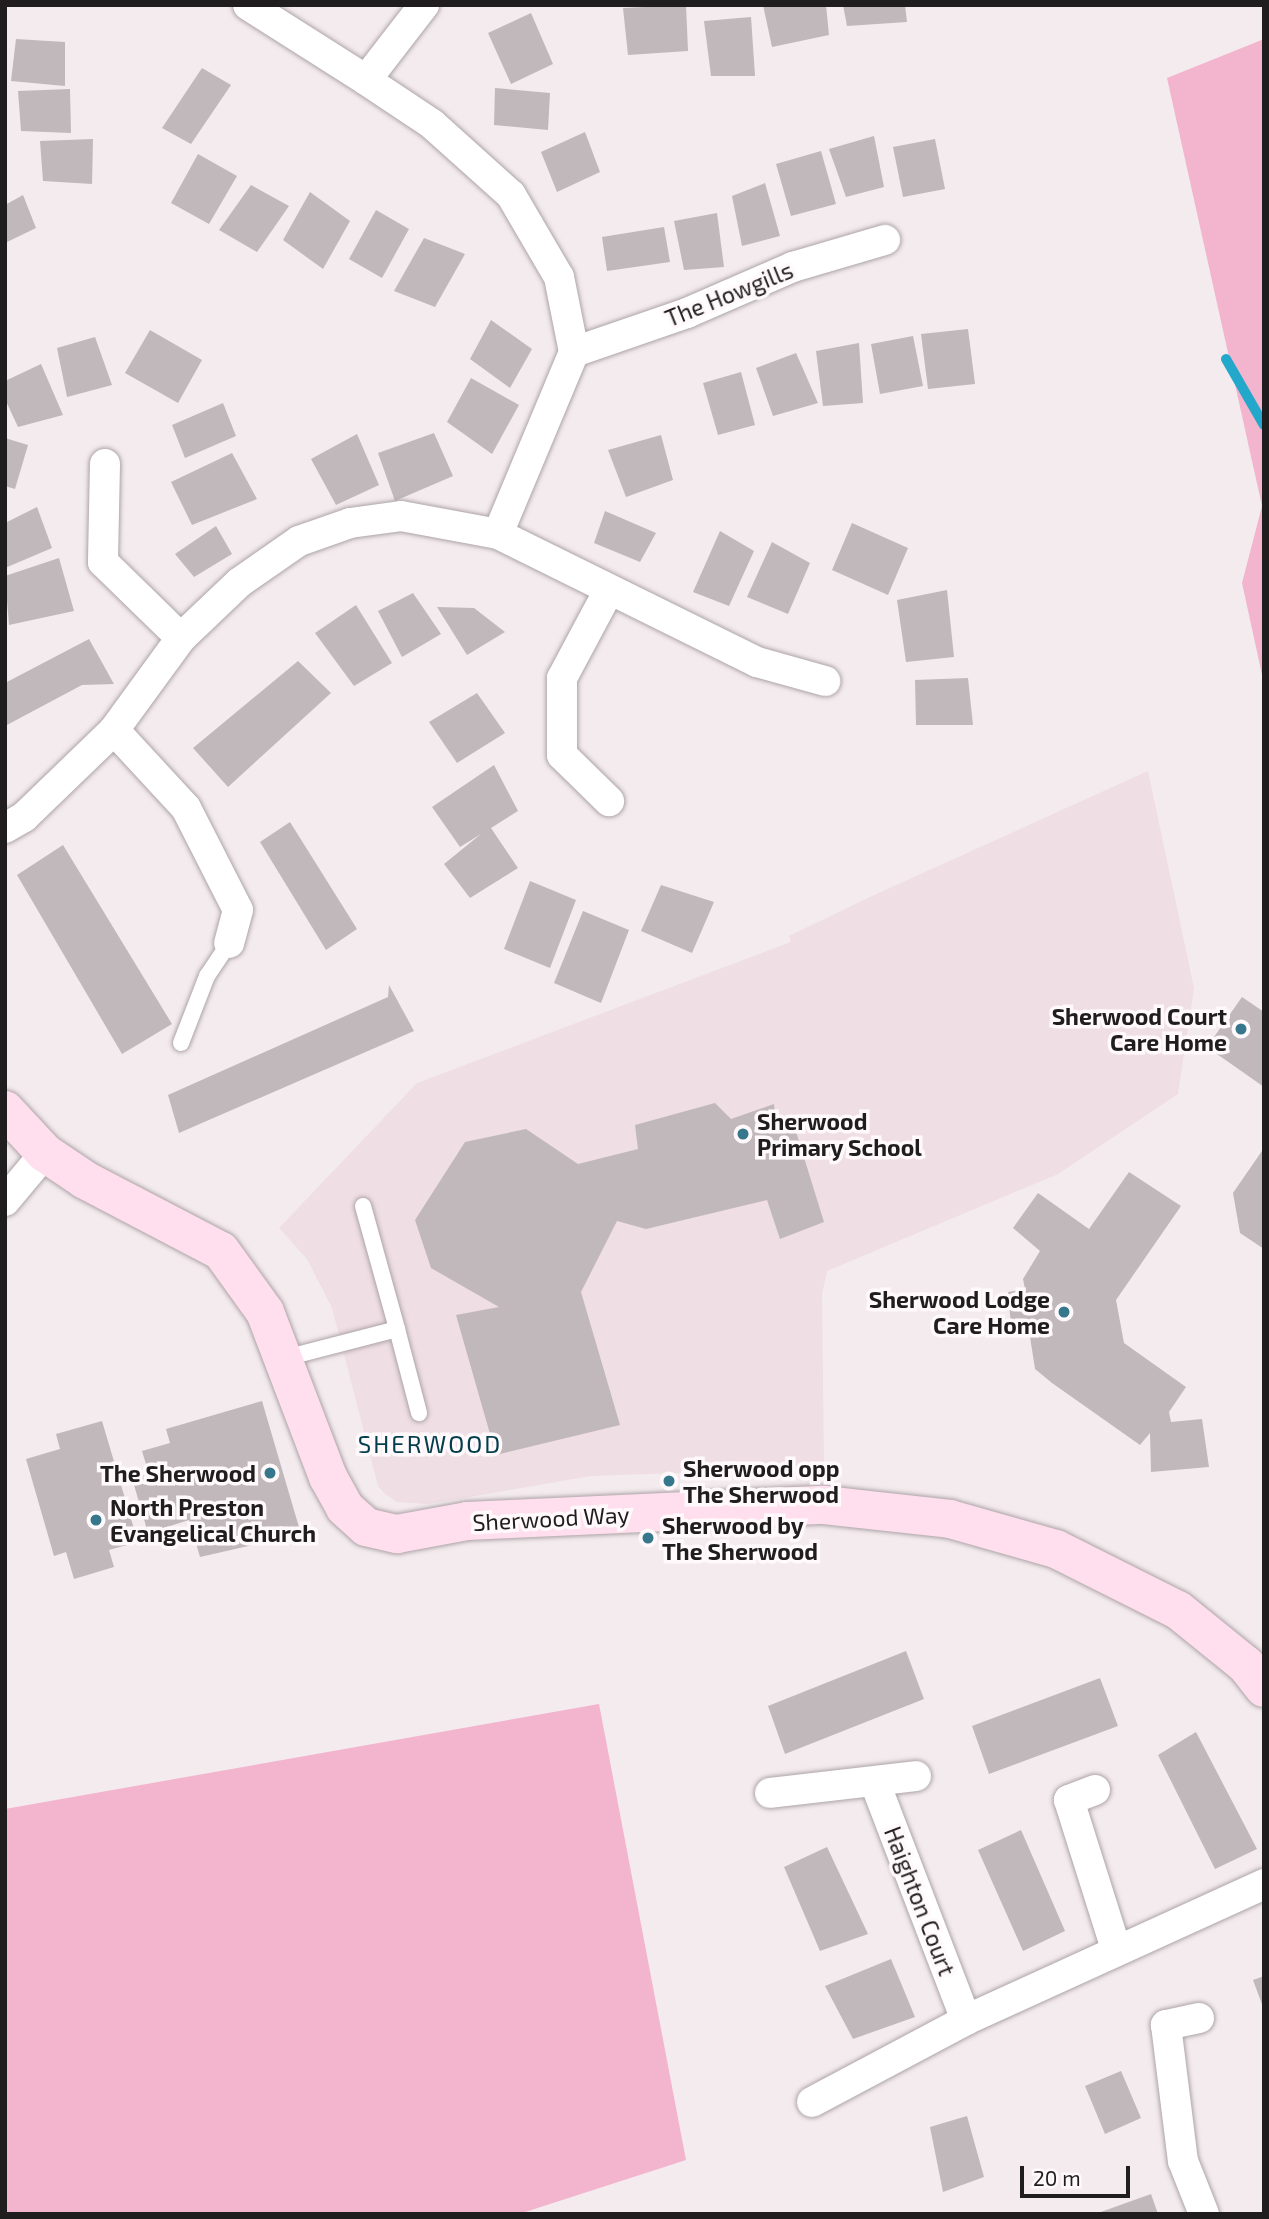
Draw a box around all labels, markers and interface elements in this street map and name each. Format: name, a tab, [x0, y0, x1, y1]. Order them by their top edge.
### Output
street label: The Howgills	[661, 256, 797, 332]
place label: Sherwood Court Care Home	[1052, 1002, 1227, 1056]
marker: Sherwood Court Care Home	[1233, 1021, 1249, 1037]
place label: Sherwood Primary School	[757, 1107, 922, 1161]
marker: Sherwood Primary School	[735, 1126, 751, 1142]
place label: Sherwood Lodge Care Home	[869, 1285, 1050, 1339]
marker: Sherwood Lodge Care Home	[1056, 1304, 1072, 1320]
district label: SHERWOOD	[359, 1430, 501, 1458]
place label: Sherwood opp The Sherwood	[683, 1454, 840, 1508]
place label: The Sherwood	[100, 1459, 256, 1487]
marker: The Sherwood	[262, 1465, 278, 1481]
marker: Sherwood opp The Sherwood	[661, 1473, 677, 1489]
place label: North Preston Evangelical Church	[110, 1493, 317, 1547]
street label: Sherwood Way	[472, 1500, 630, 1536]
place label: Sherwood by The Sherwood	[662, 1511, 818, 1565]
marker: North Preston Evangelical Church	[88, 1512, 104, 1528]
marker: Sherwood by The Sherwood	[640, 1530, 656, 1546]
street label: Haighton Court	[879, 1823, 961, 1979]
scale bar	[1024, 2152, 1134, 2196]
text: 20 m	[1033, 2165, 1081, 2190]

